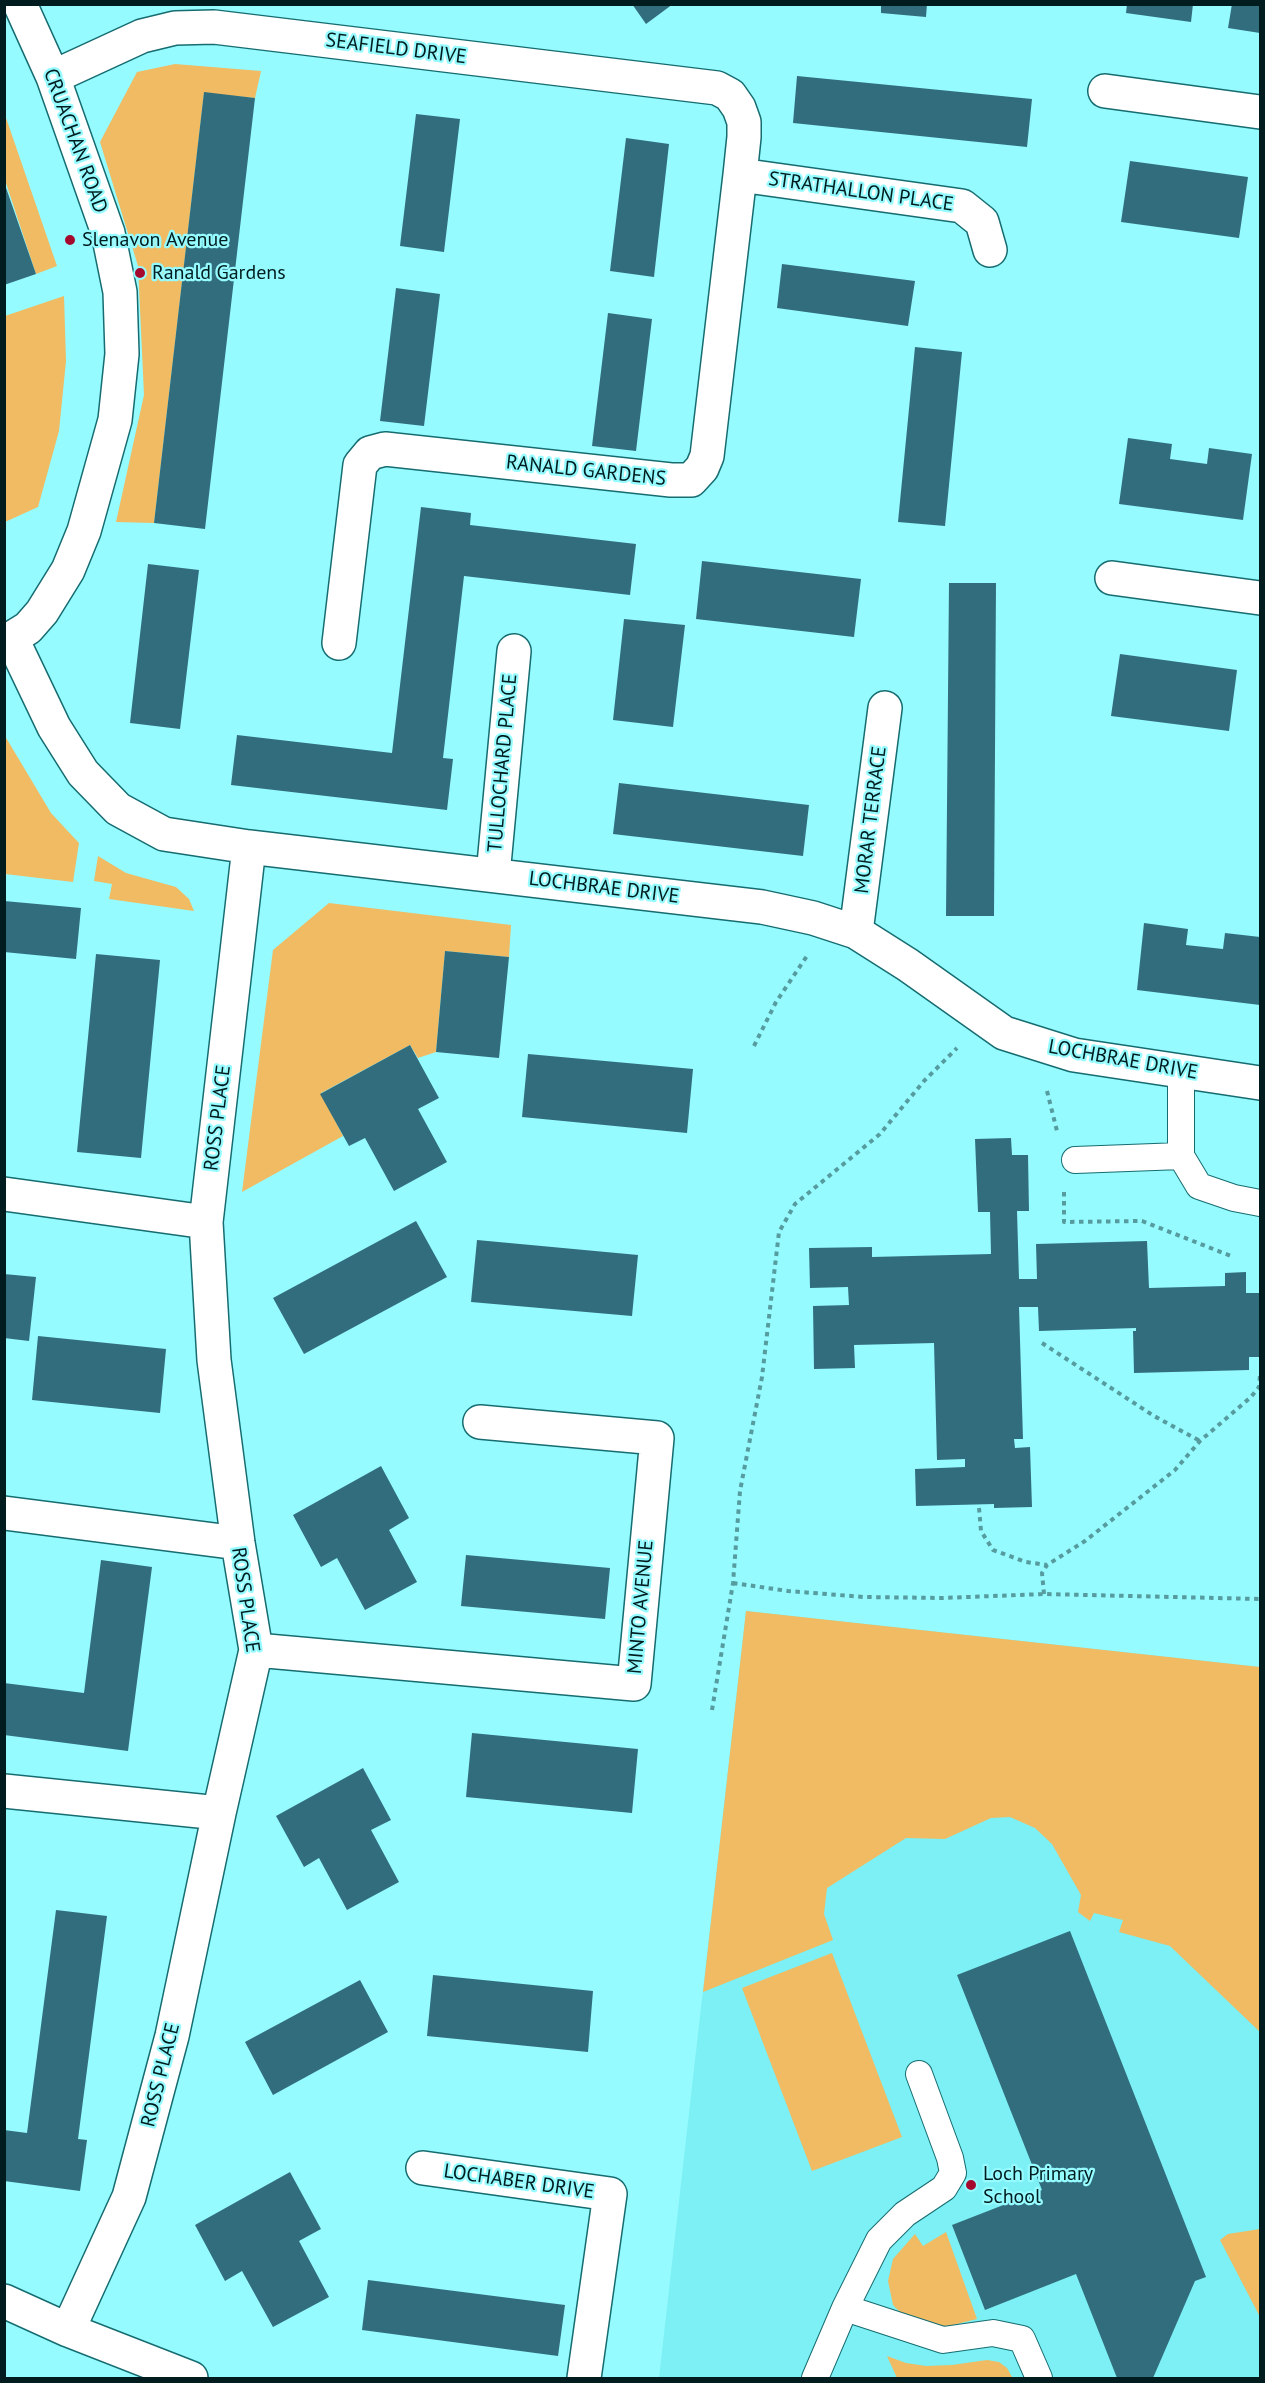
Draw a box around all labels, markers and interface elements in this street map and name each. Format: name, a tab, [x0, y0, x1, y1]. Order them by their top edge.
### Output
street label: SEAFIELD DRIVE	[324, 28, 468, 70]
street label: CRUACHAN ROAD	[38, 66, 112, 216]
street label: STRATHALLON PLACE	[767, 167, 955, 217]
place label: Slenavon Avenue	[82, 228, 228, 252]
marker: Slenavon Avenue	[63, 233, 77, 247]
place label: Ranald Gardens	[152, 261, 286, 285]
marker: Ranald Gardens	[133, 266, 147, 280]
street label: RANALD GARDENS	[505, 451, 667, 491]
street label: TULLOCHARD PLACE	[483, 673, 523, 853]
street label: MORAR TERRACE	[850, 745, 892, 895]
street label: LOCHBRAE DRIVE	[527, 867, 681, 909]
street label: LOCHBRAE DRIVE	[1046, 1035, 1200, 1085]
street label: ROSS PLACE	[200, 1064, 236, 1172]
street label: MINTO AVENUE	[623, 1539, 659, 1675]
street label: ROSS PLACE	[226, 1546, 264, 1654]
street label: ROSS PLACE	[137, 2021, 185, 2129]
street label: LOCHABER DRIVE	[442, 2160, 596, 2204]
place label: Loch Primary School	[983, 2162, 1093, 2209]
marker: Loch Primary School	[964, 2178, 978, 2192]

